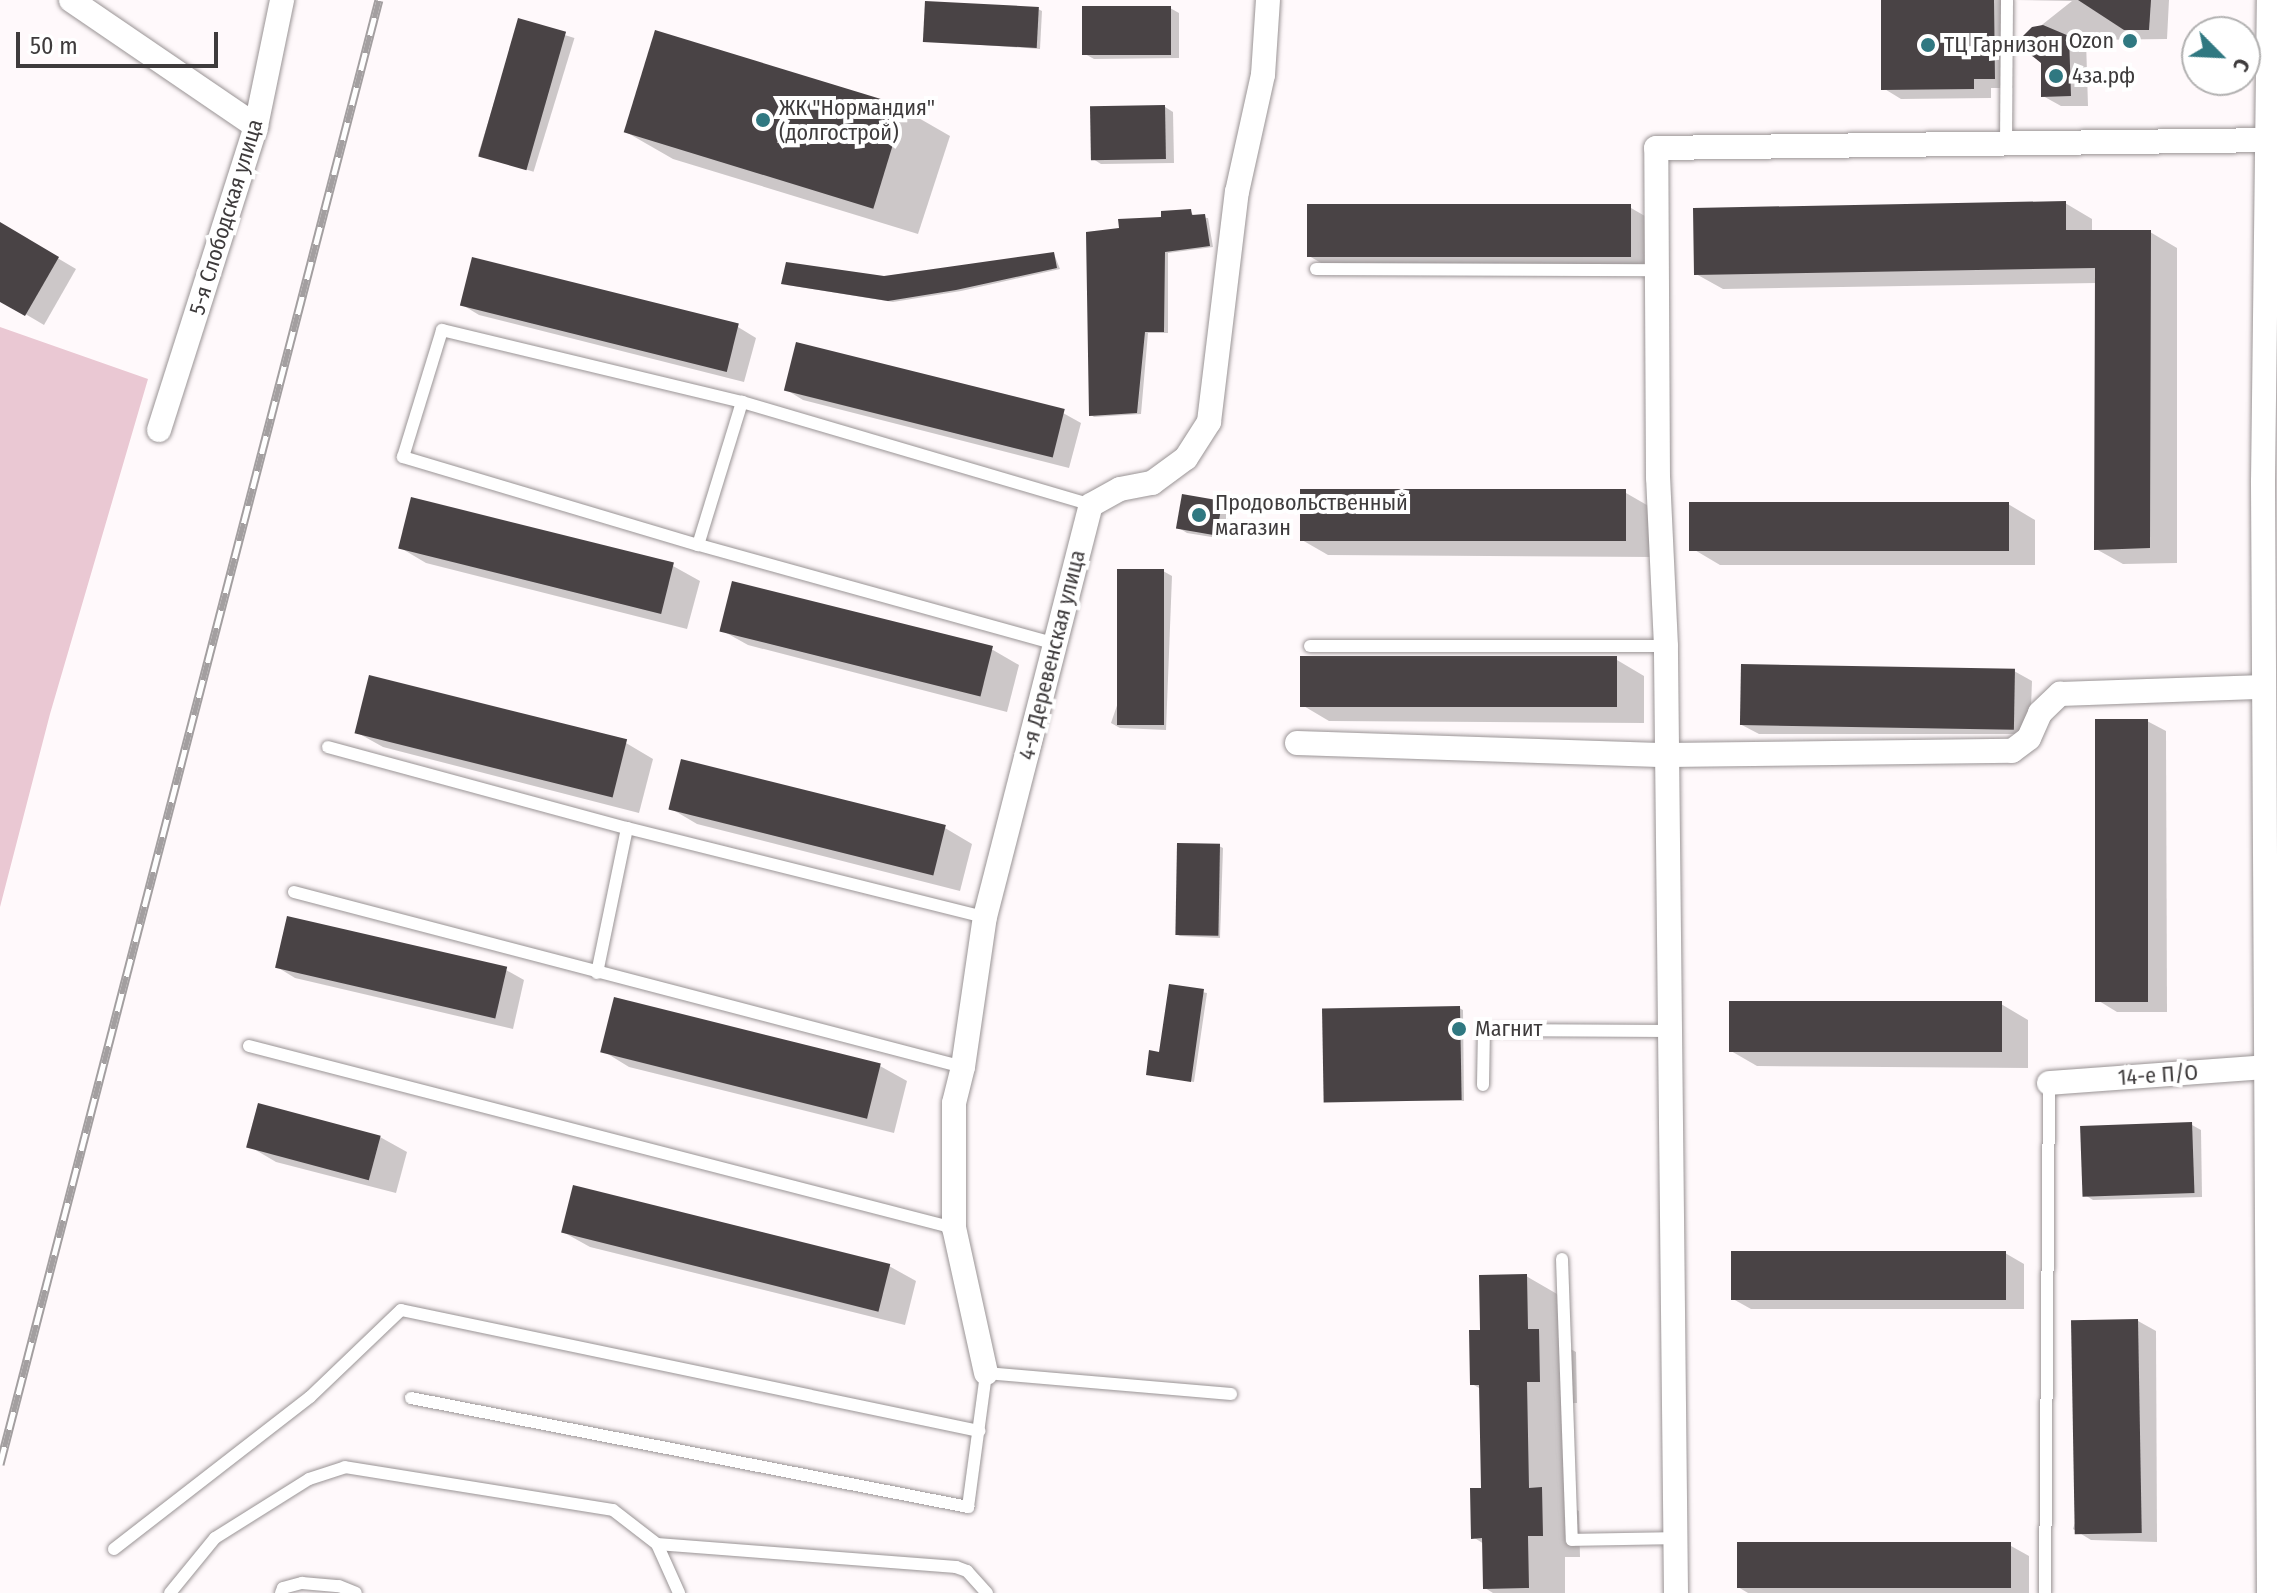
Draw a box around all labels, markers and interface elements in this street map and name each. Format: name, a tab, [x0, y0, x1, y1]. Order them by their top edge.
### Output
scale bar	[20, 16, 222, 66]
north arrow	[2181, 16, 2261, 96]
place label: Ozon	[2069, 28, 2114, 54]
text: 50 m	[30, 32, 78, 60]
place label: ТЦ Гарнизон	[1944, 32, 2060, 58]
marker: Ozon	[2121, 32, 2139, 50]
marker: ТЦ Гарнизон	[1919, 36, 1937, 54]
text: С	[2227, 54, 2256, 76]
place label: 4за.рф	[2072, 63, 2135, 89]
marker: 4за.рф	[2047, 67, 2065, 85]
place label: ЖК "Нормандия" (долгострой)	[779, 94, 935, 146]
marker: ЖК "Нормандия" (долгострой)	[754, 111, 772, 129]
street label: 5-я Слободская улица	[184, 116, 268, 318]
place label: Продовольственный магазин	[1215, 489, 1408, 540]
marker: Продовольственный магазин	[1190, 506, 1208, 524]
street label: 4-я Деревенская улица	[1013, 547, 1091, 763]
place label: Магнит	[1475, 1016, 1542, 1042]
marker: Магнит	[1450, 1020, 1468, 1038]
street label: 14-е П/О	[2117, 1059, 2199, 1091]

